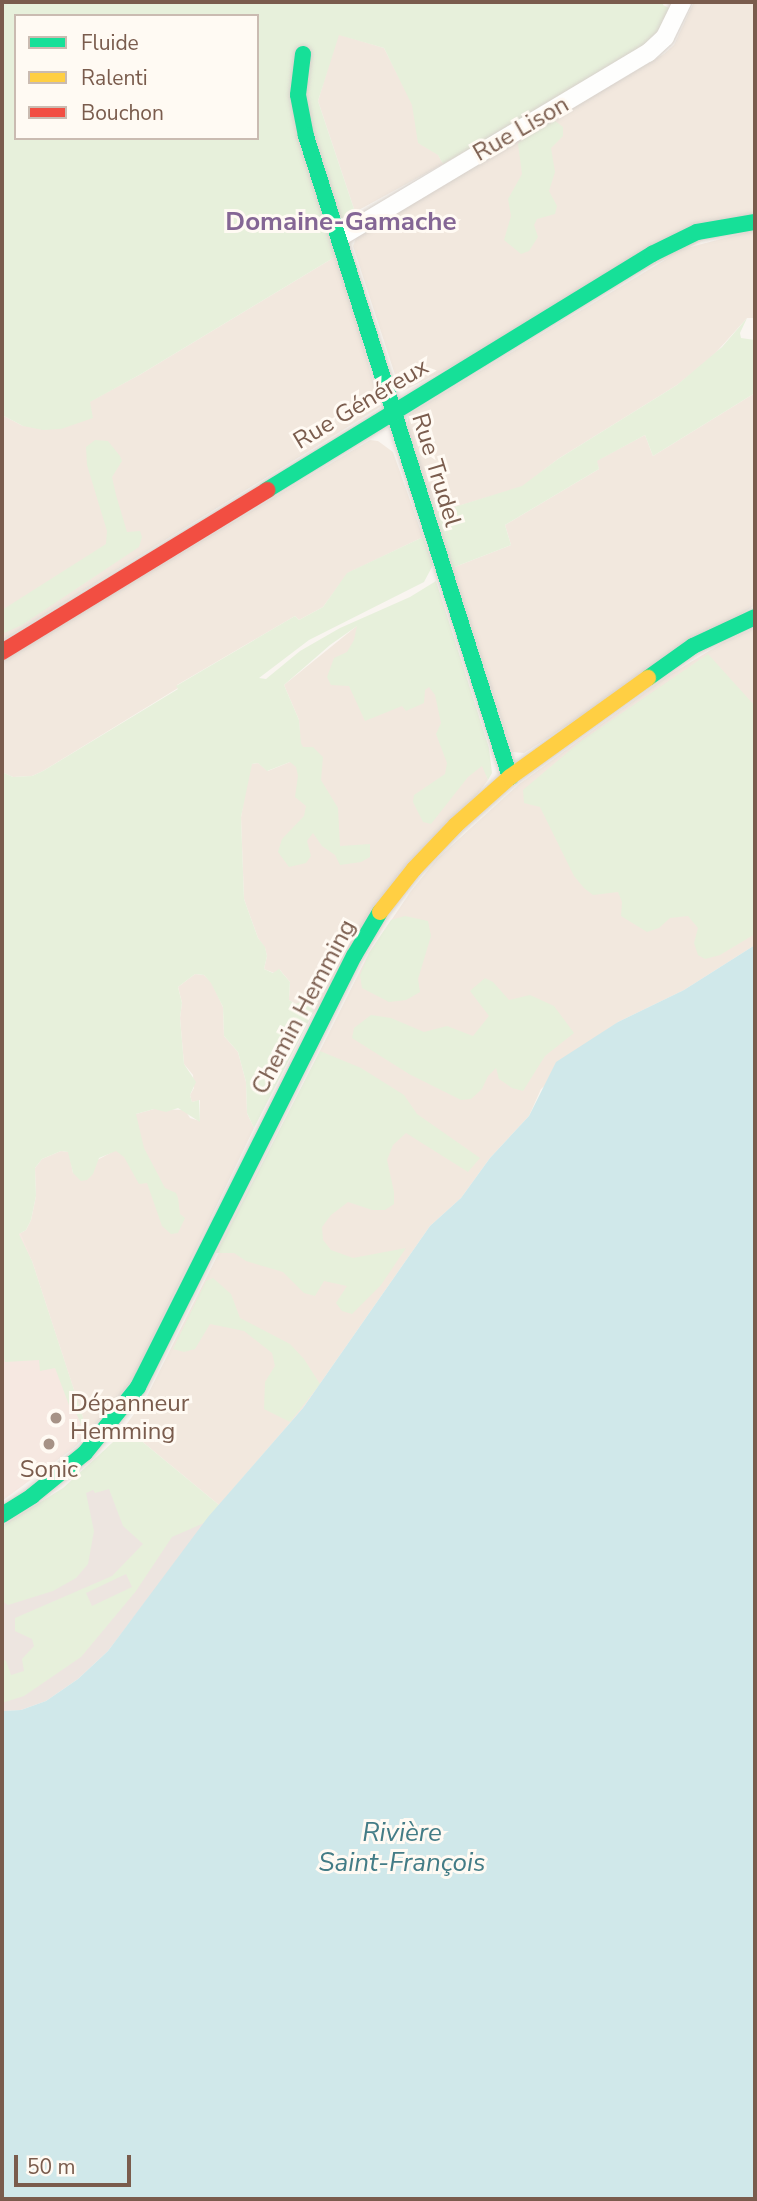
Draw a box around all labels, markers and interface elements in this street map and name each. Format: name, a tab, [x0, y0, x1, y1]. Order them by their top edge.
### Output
legend	[14, 14, 259, 140]
text: Fluide	[81, 29, 139, 57]
text: Ralenti	[81, 64, 148, 92]
street label: Rue Lison	[468, 90, 574, 168]
text: Bouchon	[81, 99, 164, 127]
district label: Domaine-Gamache	[225, 206, 457, 238]
street label: Rue Généreux	[288, 352, 434, 456]
street label: Rue Trudel	[405, 410, 467, 530]
street label: Chemin Hemming	[246, 915, 362, 1099]
place label: Dépanneur Hemming	[70, 1390, 189, 1446]
marker: Dépanneur Hemming	[48, 1410, 64, 1426]
marker: Sonic	[41, 1436, 57, 1452]
place label: Sonic	[20, 1456, 78, 1484]
water label: Rivière Saint-François	[319, 1817, 485, 1878]
scale bar	[18, 2142, 135, 2186]
text: 50 m	[27, 2153, 76, 2181]

